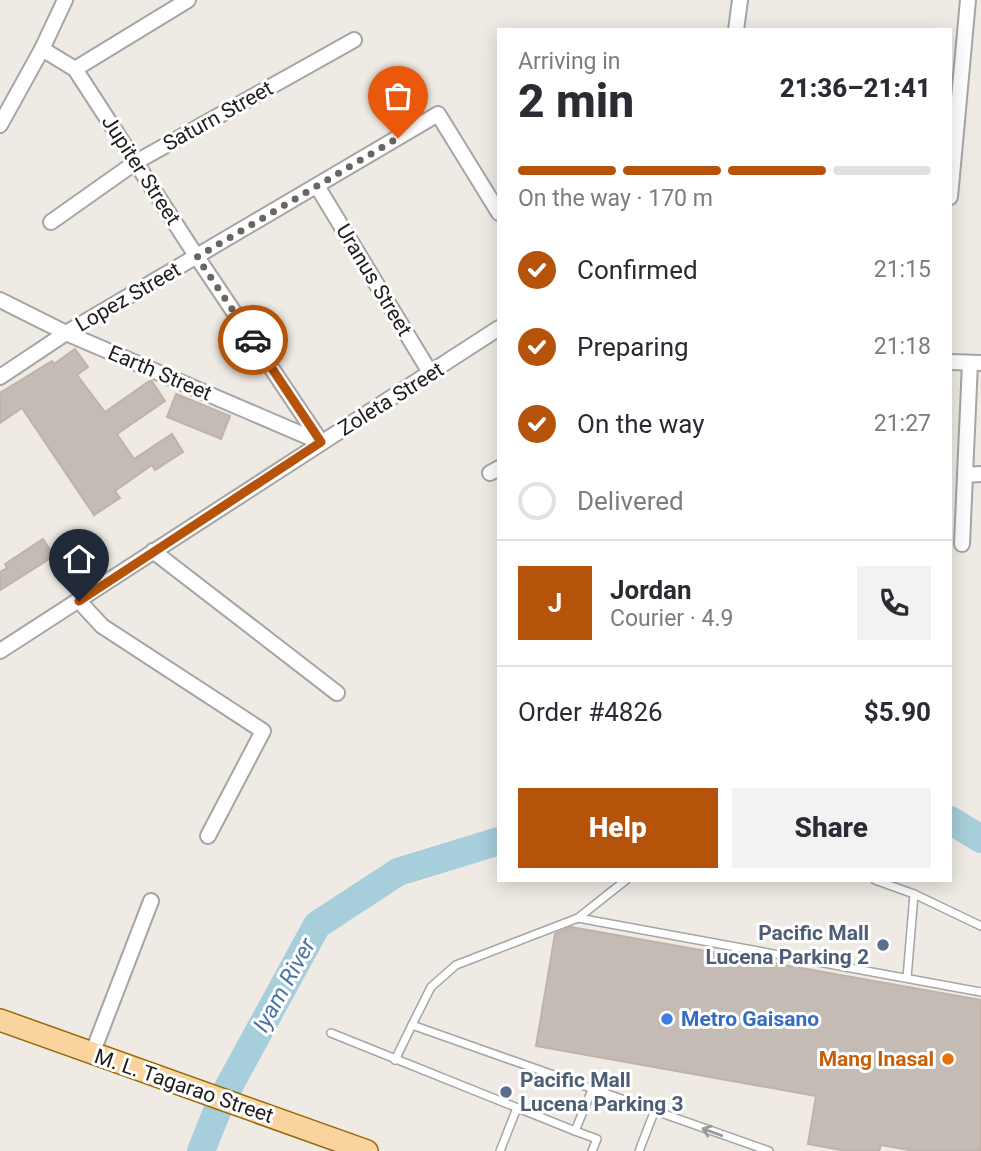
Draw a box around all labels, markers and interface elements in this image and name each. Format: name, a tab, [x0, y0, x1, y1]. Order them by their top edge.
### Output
text: Arriving in	[518, 48, 621, 75]
pin	[368, 66, 428, 138]
text: 21:36–21:41	[780, 73, 931, 103]
text: 2 min	[518, 74, 634, 128]
street label: Saturn Street	[159, 76, 277, 156]
icon: bag	[379, 77, 417, 115]
street label: Jupiter Street	[97, 111, 185, 229]
text: On the way · 170 m	[518, 185, 713, 212]
street label: Uranus Street	[331, 220, 417, 340]
icon: check	[518, 251, 556, 289]
text: Confirmed	[577, 255, 698, 285]
text: 21:15	[874, 256, 931, 283]
street label: Lopez Street	[71, 257, 185, 337]
courier	[218, 305, 288, 375]
icon: car	[234, 321, 272, 359]
icon: check	[518, 328, 556, 366]
text: Preparing	[577, 332, 689, 362]
text: 21:18	[874, 333, 931, 360]
street label: Earth Street	[105, 340, 215, 406]
street label: Zoleta Street	[334, 357, 448, 441]
icon: check	[518, 405, 556, 443]
text: On the way	[577, 409, 705, 439]
text: 21:27	[874, 410, 931, 437]
text: Delivered	[577, 486, 684, 516]
pin	[49, 529, 109, 601]
icon: home	[60, 540, 98, 578]
button: phone	[857, 566, 931, 640]
text: Jordan	[610, 575, 692, 605]
text: J	[548, 588, 562, 618]
text: Courier · 4.9	[610, 605, 733, 632]
text: Order #4826	[518, 697, 663, 727]
text: $5.90	[864, 697, 931, 727]
button: Help	[518, 788, 718, 868]
button: Share	[732, 788, 931, 868]
place label: Pacific Mall Lucena Parking 2	[705, 921, 869, 969]
water label: Iyam River	[248, 932, 322, 1037]
marker: Pacific Mall Lucena Parking 2	[875, 937, 891, 953]
place label: Metro Gaisano	[681, 1007, 819, 1031]
marker: Metro Gaisano	[659, 1011, 675, 1027]
street label: M. L. Tagarao Street	[91, 1044, 277, 1128]
place label: Mang Inasal	[819, 1047, 934, 1071]
marker: Mang Inasal	[940, 1051, 956, 1067]
place label: Pacific Mall Lucena Parking 3	[520, 1068, 684, 1116]
marker: Pacific Mall Lucena Parking 3	[498, 1084, 514, 1100]
one-way arrow	[701, 1124, 723, 1137]

